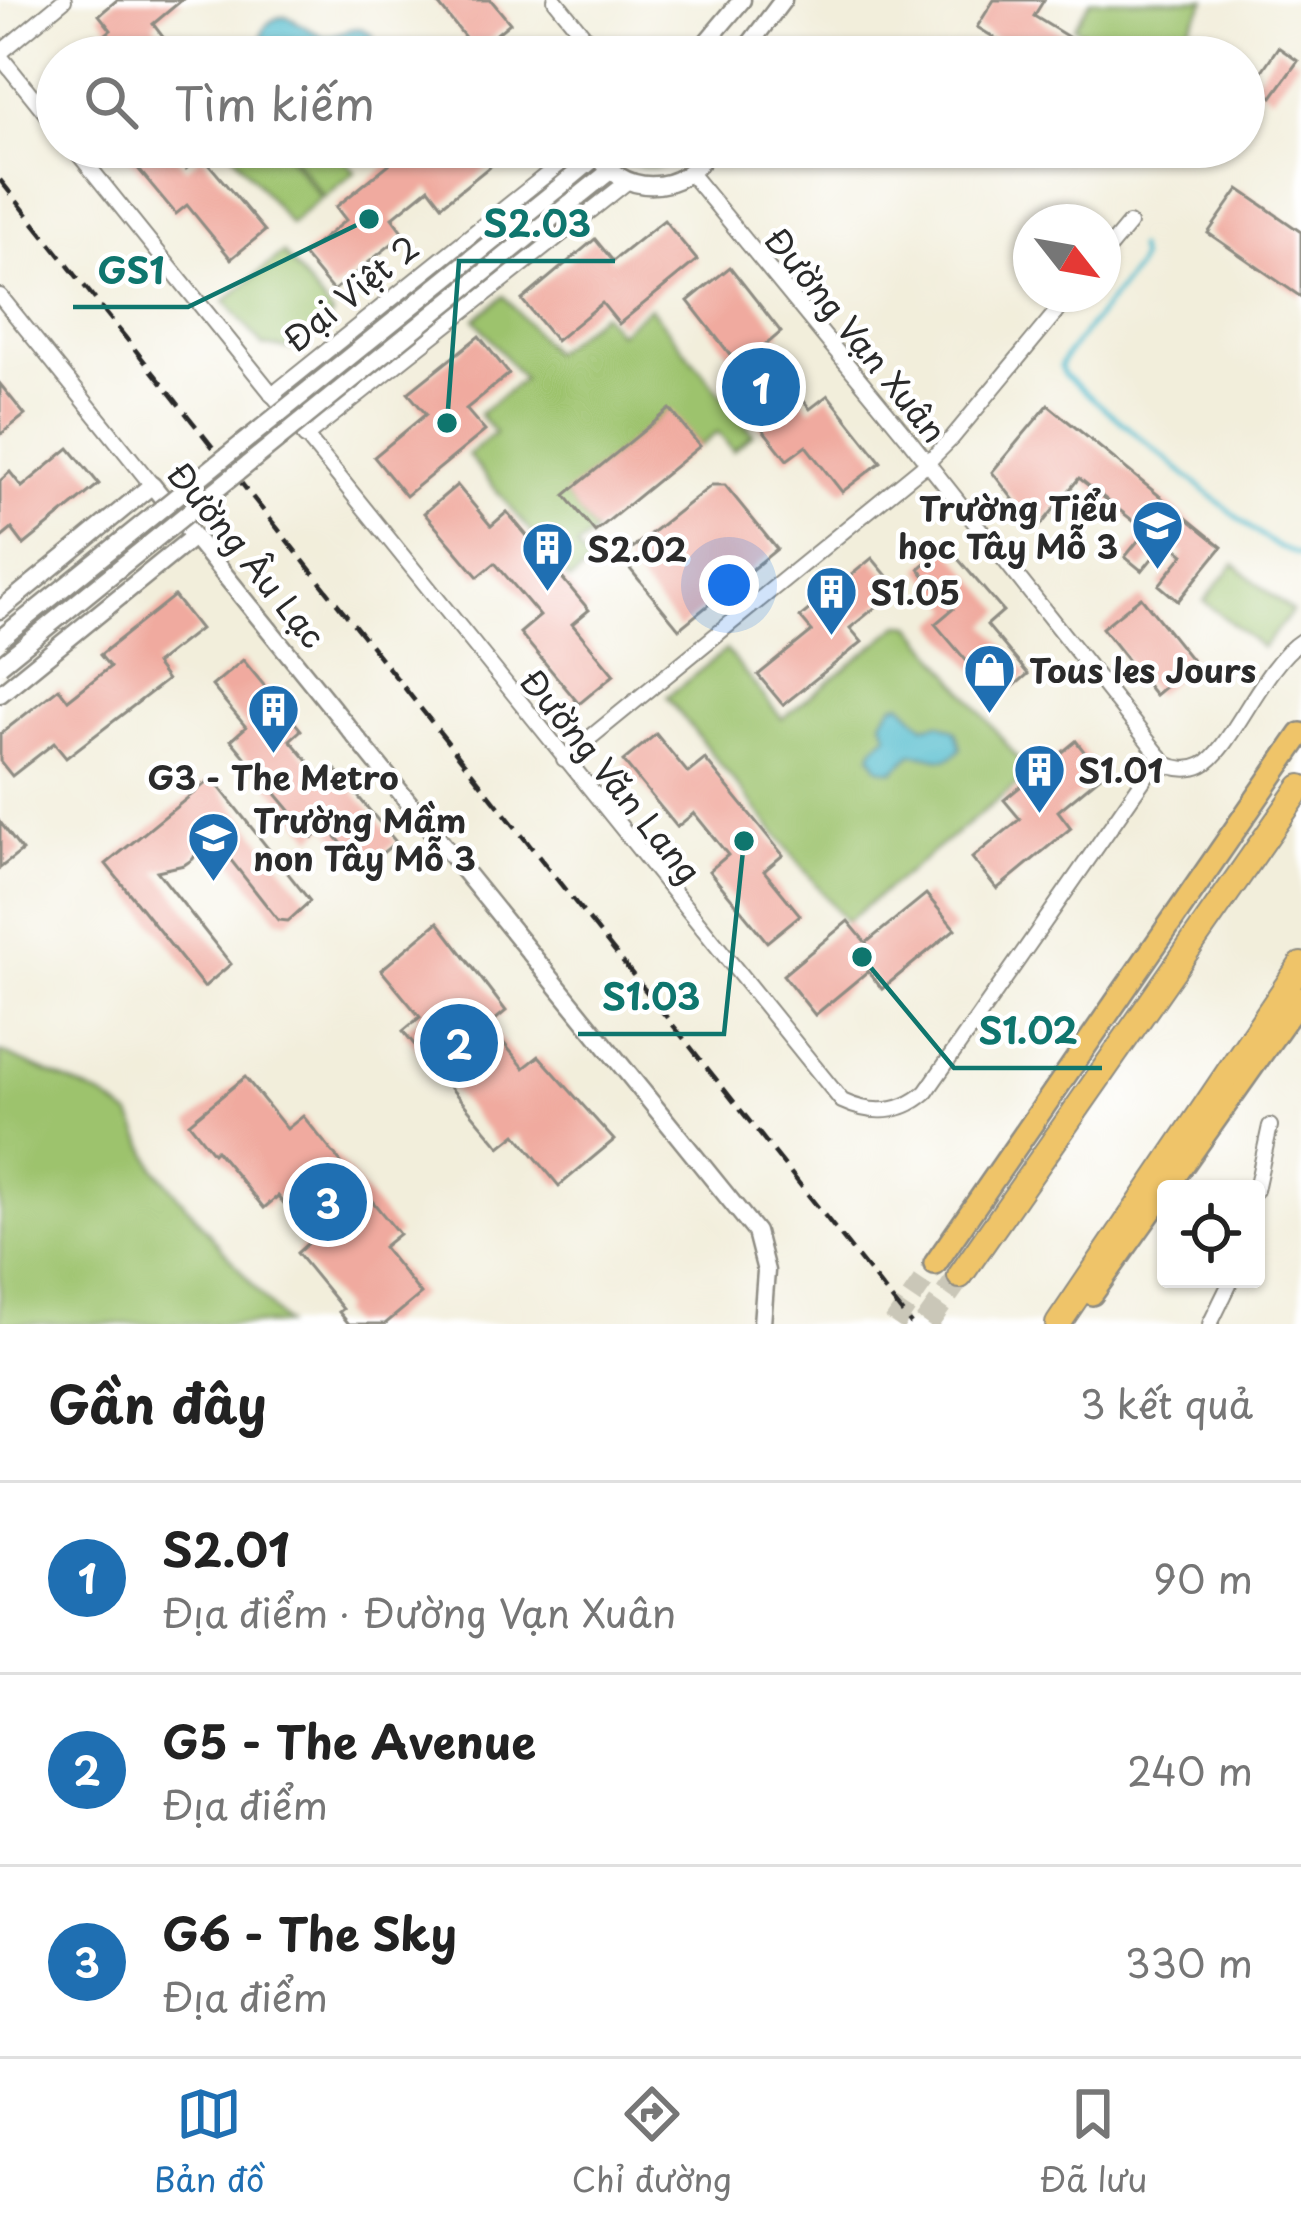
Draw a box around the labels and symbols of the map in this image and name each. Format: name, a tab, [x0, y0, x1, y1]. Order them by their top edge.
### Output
callout: S2.03	[459, 189, 615, 261]
text: S2.03	[483, 195, 591, 249]
north arrow	[1013, 204, 1121, 312]
street label: Đường Vạn Xuân	[754, 215, 960, 453]
street label: Đại Việt 2	[271, 222, 429, 362]
callout: GS1	[73, 235, 188, 307]
text: GS1	[97, 242, 165, 296]
pin: 1	[722, 342, 800, 432]
street label: Đường Âu Lạc	[157, 450, 339, 658]
place label: Trường Tiểu học Tây Mỗ 3	[898, 482, 1118, 570]
school or university icon: Trường Tiểu học Tây Mỗ 3	[1129, 498, 1185, 572]
building icon: S2.02	[520, 520, 576, 594]
place label: S2.02	[587, 523, 687, 573]
your location	[699, 555, 759, 615]
building icon: S1.05	[803, 563, 859, 637]
place label: S1.05	[870, 566, 960, 616]
shop icon: Tous les Jours	[962, 641, 1018, 715]
place label: Tous les Jours	[1029, 644, 1256, 694]
street label: Đường Văn Lang	[510, 657, 714, 893]
building icon: G3 - The Metro	[245, 681, 301, 755]
building icon: S1.01	[1011, 741, 1067, 815]
place label: S1.01	[1078, 744, 1163, 794]
place label: G3 - The Metro	[147, 751, 399, 801]
place label: Trường Mầm non Tây Mỗ 3	[253, 794, 476, 882]
school or university icon: Trường Mầm non Tây Mỗ 3	[186, 810, 242, 884]
callout: S1.03	[578, 962, 724, 1034]
text: S1.03	[602, 968, 700, 1022]
callout: S1.02	[954, 996, 1102, 1068]
pin: 2	[420, 998, 498, 1088]
text: S1.02	[978, 1002, 1078, 1056]
pin: 3	[289, 1157, 367, 1247]

